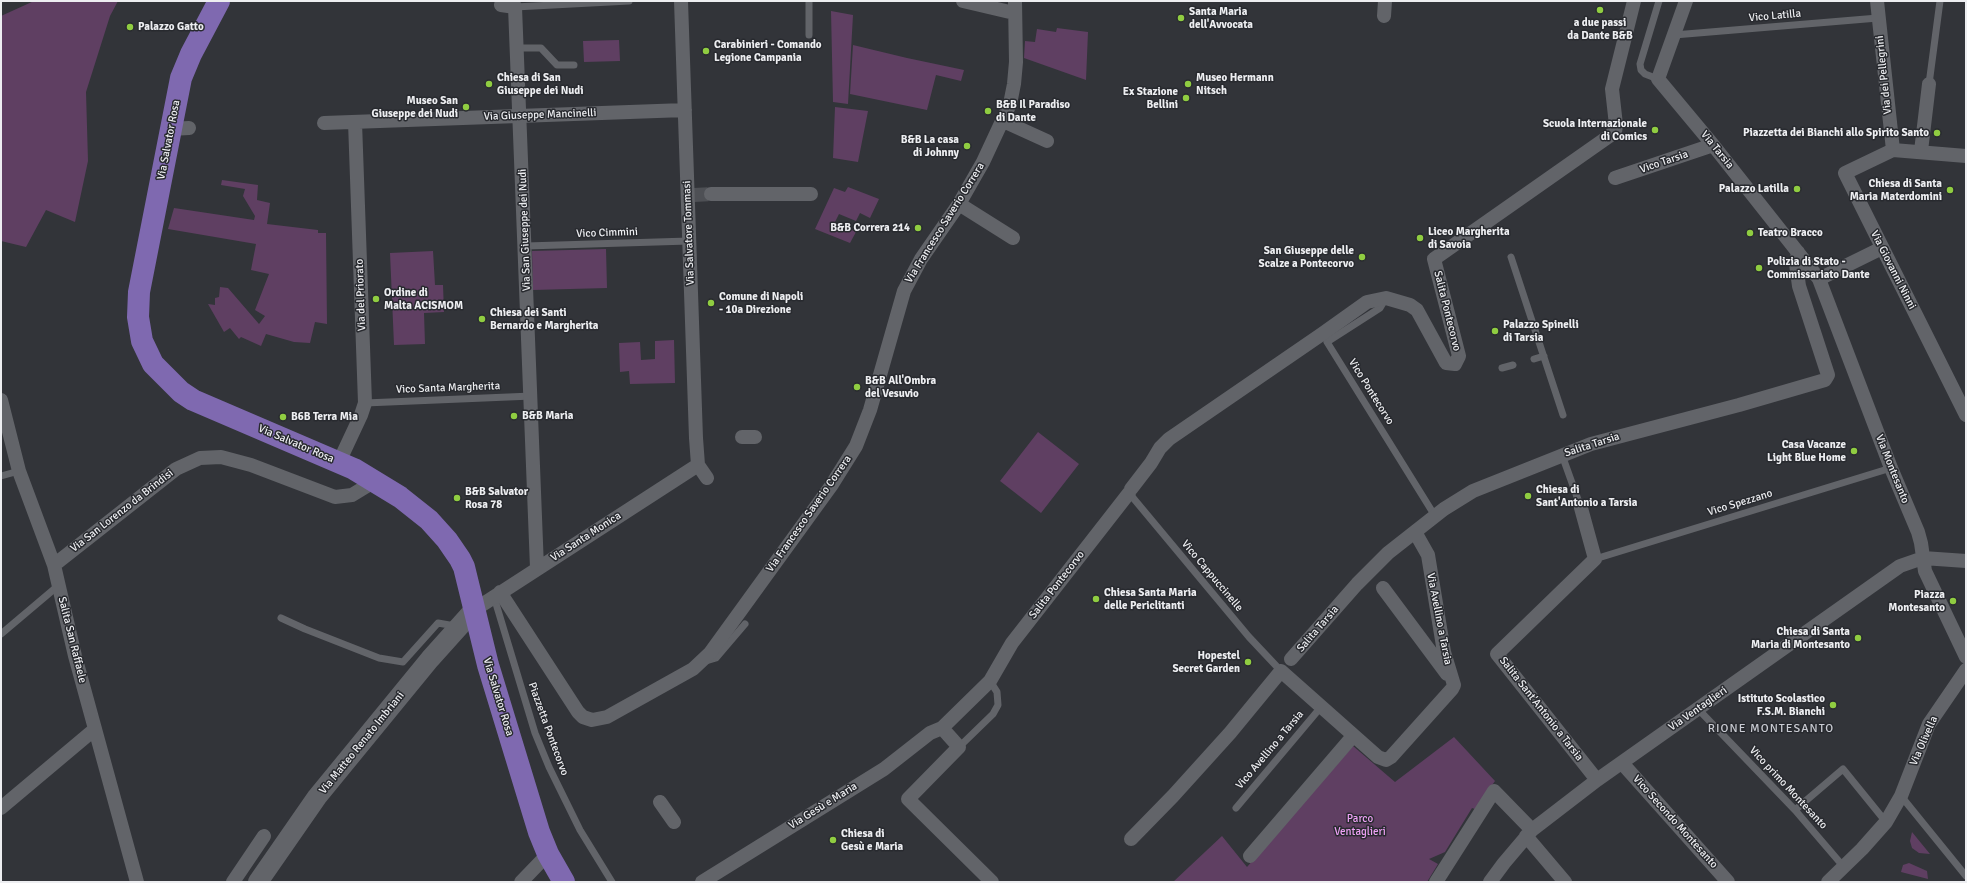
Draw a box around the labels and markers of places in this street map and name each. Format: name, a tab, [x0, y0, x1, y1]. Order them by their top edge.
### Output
place label: Santa Maria dell'Avvocata	[1189, 5, 1253, 31]
marker: a due passi da Dante B&B	[1595, 5, 1605, 15]
marker: Santa Maria dell'Avvocata	[1176, 13, 1186, 23]
place label: a due passi da Dante B&B	[1567, 16, 1633, 42]
place label: Palazzo Gatto	[138, 20, 204, 34]
marker: Palazzo Gatto	[125, 22, 135, 32]
place label: Carabinieri - Comando Legione Campania	[714, 38, 822, 64]
marker: Carabinieri - Comando Legione Campania	[701, 46, 711, 56]
place label: Chiesa di San Giuseppe dei Nudi	[497, 71, 584, 97]
place label: Museo Hermann Nitsch	[1196, 71, 1274, 97]
marker: Chiesa di San Giuseppe dei Nudi	[484, 79, 494, 89]
marker: Museo Hermann Nitsch	[1183, 79, 1193, 89]
place label: Ex Stazione Bellini	[1123, 85, 1178, 111]
marker: Ex Stazione Bellini	[1181, 93, 1191, 103]
place label: Museo San Giuseppe dei Nudi	[371, 94, 458, 120]
place label: B&B Il Paradiso di Dante	[996, 98, 1070, 124]
marker: Museo San Giuseppe dei Nudi	[461, 102, 471, 112]
marker: B&B Il Paradiso di Dante	[983, 106, 993, 116]
place label: Scuola Internazionale di Comics	[1543, 117, 1647, 143]
marker: Scuola Internazionale di Comics	[1650, 125, 1660, 135]
place label: Piazzetta dei Bianchi allo Spirito Santo	[1743, 126, 1929, 140]
marker: Piazzetta dei Bianchi allo Spirito Santo	[1932, 128, 1942, 138]
place label: B&B La casa di Johnny	[901, 133, 959, 159]
marker: B&B La casa di Johnny	[962, 141, 972, 151]
place label: Chiesa di Santa Maria Materdomini	[1850, 177, 1942, 203]
place label: Palazzo Latilla	[1719, 182, 1789, 196]
marker: Palazzo Latilla	[1792, 184, 1802, 194]
marker: Chiesa di Santa Maria Materdomini	[1945, 185, 1955, 195]
place label: B&B Correra 214	[830, 221, 910, 235]
marker: B&B Correra 214	[913, 223, 923, 233]
place label: Liceo Margherita di Savoia	[1428, 225, 1510, 251]
place label: Teatro Bracco	[1758, 226, 1823, 240]
marker: Teatro Bracco	[1745, 228, 1755, 238]
marker: Liceo Margherita di Savoia	[1415, 233, 1425, 243]
place label: San Giuseppe delle Scalze a Pontecorvo	[1259, 244, 1354, 270]
marker: San Giuseppe delle Scalze a Pontecorvo	[1357, 252, 1367, 262]
place label: Polizia di Stato - Commissariato Dante	[1767, 255, 1870, 281]
marker: Polizia di Stato - Commissariato Dante	[1754, 263, 1764, 273]
place label: Ordine di Malta ACISMOM	[384, 286, 463, 312]
place label: Comune di Napoli - 10a Direzione	[719, 290, 803, 316]
marker: Ordine di Malta ACISMOM	[371, 294, 381, 304]
marker: Comune di Napoli - 10a Direzione	[706, 298, 716, 308]
place label: Chiesa dei Santi Bernardo e Margherita	[490, 306, 598, 332]
marker: Chiesa dei Santi Bernardo e Margherita	[477, 314, 487, 324]
place label: Palazzo Spinelli di Tarsia	[1503, 318, 1579, 344]
marker: Palazzo Spinelli di Tarsia	[1490, 326, 1500, 336]
place label: B&B All'Ombra del Vesuvio	[865, 374, 936, 400]
marker: B&B All'Ombra del Vesuvio	[852, 382, 862, 392]
place label: B&B Maria	[522, 409, 573, 423]
place label: B6B Terra Mia	[291, 410, 358, 424]
marker: B&B Maria	[509, 411, 519, 421]
marker: B6B Terra Mia	[278, 412, 288, 422]
place label: Casa Vacanze Light Blue Home	[1767, 438, 1846, 464]
marker: Casa Vacanze Light Blue Home	[1849, 446, 1859, 456]
place label: Chiesa di Sant'Antonio a Tarsia	[1536, 483, 1637, 509]
place label: B&B Salvator Rosa 78	[465, 485, 528, 511]
marker: Chiesa di Sant'Antonio a Tarsia	[1523, 491, 1533, 501]
marker: B&B Salvator Rosa 78	[452, 493, 462, 503]
place label: Chiesa Santa Maria delle Periclitanti	[1104, 586, 1197, 612]
place label: Piazza Montesanto	[1888, 588, 1945, 614]
marker: Chiesa Santa Maria delle Periclitanti	[1091, 594, 1101, 604]
marker: Piazza Montesanto	[1948, 596, 1958, 606]
place label: Chiesa di Santa Maria di Montesanto	[1751, 625, 1850, 651]
marker: Chiesa di Santa Maria di Montesanto	[1853, 633, 1863, 643]
place label: Hopestel Secret Garden	[1172, 649, 1240, 675]
marker: Hopestel Secret Garden	[1243, 657, 1253, 667]
place label: Istituto Scolastico F.S.M. Bianchi	[1738, 692, 1825, 718]
marker: Istituto Scolastico F.S.M. Bianchi	[1828, 700, 1838, 710]
place label: Chiesa di Gesù e Maria	[841, 827, 903, 853]
marker: Chiesa di Gesù e Maria	[828, 835, 838, 845]

